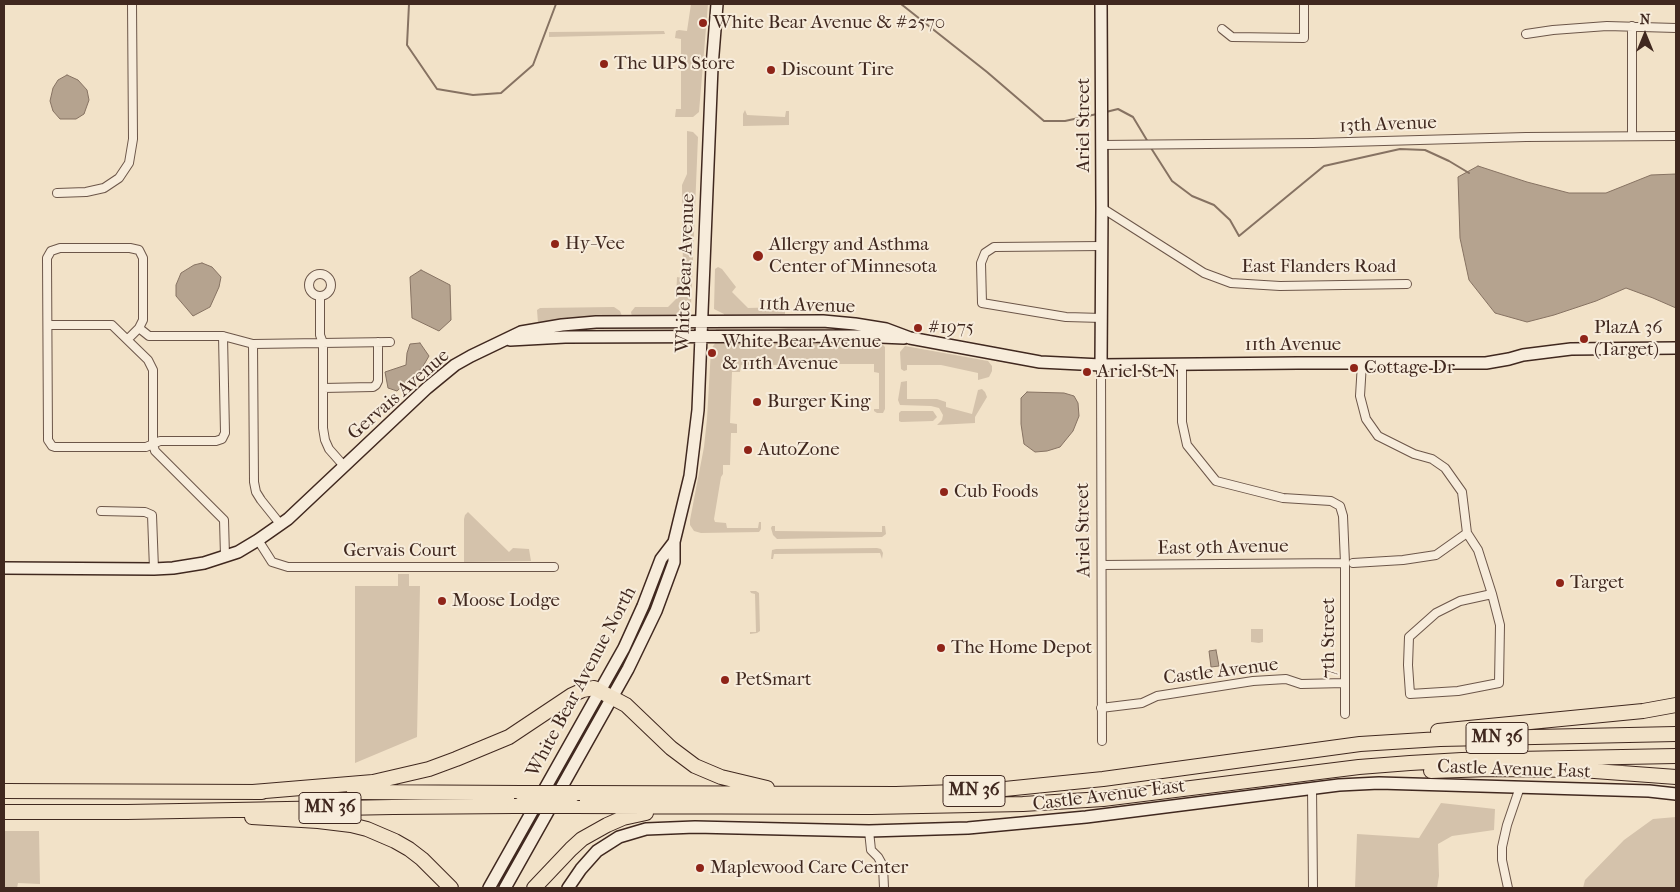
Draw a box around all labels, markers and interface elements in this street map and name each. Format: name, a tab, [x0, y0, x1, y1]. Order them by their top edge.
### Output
north arrow	[1620, 10, 1670, 60]
text: N	[1640, 11, 1650, 28]
place label: White Bear Avenue & #2570	[713, 12, 945, 34]
marker: White Bear Avenue & #2570	[697, 17, 709, 29]
place label: The UPS Store	[614, 53, 735, 75]
marker: The UPS Store	[598, 58, 610, 70]
place label: Discount Tire	[781, 59, 894, 81]
marker: Discount Tire	[765, 64, 777, 76]
street label: Ariel Street	[1073, 78, 1095, 172]
street label: 13th Avenue	[1339, 112, 1437, 138]
street label: White Bear Avenue	[672, 193, 700, 353]
place label: Hy-Vee	[565, 233, 625, 255]
place label: Allergy and Asthma Center of Minnesota	[769, 234, 937, 278]
marker: Hy-Vee	[549, 238, 561, 250]
marker: Allergy and Asthma Center of Minnesota	[751, 249, 765, 263]
street label: East Flanders Road	[1242, 256, 1396, 278]
street label: 11th Avenue	[758, 293, 856, 319]
place label: #1975	[928, 317, 974, 339]
place label: PlazA 36 (Target)	[1594, 317, 1663, 361]
marker: #1975	[912, 322, 924, 334]
place label: White Bear Avenue & 11th Avenue	[722, 331, 881, 375]
marker: PlazA 36 (Target)	[1578, 333, 1590, 345]
street label: 11th Avenue	[1245, 334, 1341, 356]
street label: Gervais Avenue	[344, 345, 454, 445]
marker: White Bear Avenue & 11th Avenue	[706, 347, 718, 359]
place label: Cottage Dr	[1364, 357, 1455, 379]
place label: Ariel St N	[1097, 361, 1177, 383]
marker: Cottage Dr	[1348, 362, 1360, 374]
marker: Ariel St N	[1081, 366, 1093, 378]
place label: Burger King	[767, 391, 870, 413]
marker: Burger King	[751, 396, 763, 408]
place label: AutoZone	[758, 439, 840, 461]
marker: AutoZone	[742, 444, 754, 456]
place label: Cub Foods	[954, 481, 1038, 503]
street label: Ariel Street	[1072, 482, 1096, 578]
marker: Cub Foods	[938, 486, 950, 498]
street label: East 9th Avenue	[1157, 535, 1289, 561]
street label: Gervais Court	[343, 540, 457, 562]
place label: Target	[1570, 572, 1624, 594]
marker: Target	[1554, 577, 1566, 589]
street label: White Bear Avenue North	[522, 583, 642, 781]
place label: Moose Lodge	[452, 590, 560, 612]
marker: Moose Lodge	[436, 595, 448, 607]
street label: 7th Street	[1318, 598, 1340, 678]
place label: The Home Depot	[951, 637, 1092, 659]
marker: The Home Depot	[935, 642, 947, 654]
street label: Castle Avenue	[1162, 654, 1280, 690]
place label: PetSmart	[735, 669, 812, 691]
marker: PetSmart	[719, 674, 731, 686]
road number: MN 36	[1466, 722, 1528, 754]
street label: Castle Avenue East	[1437, 756, 1591, 784]
street label: Castle Avenue East	[1031, 775, 1187, 817]
road number: MN 36	[943, 776, 1005, 806]
road number: MN 36	[299, 792, 361, 824]
place label: Maplewood Care Center	[710, 857, 908, 879]
marker: Maplewood Care Center	[694, 862, 706, 874]

